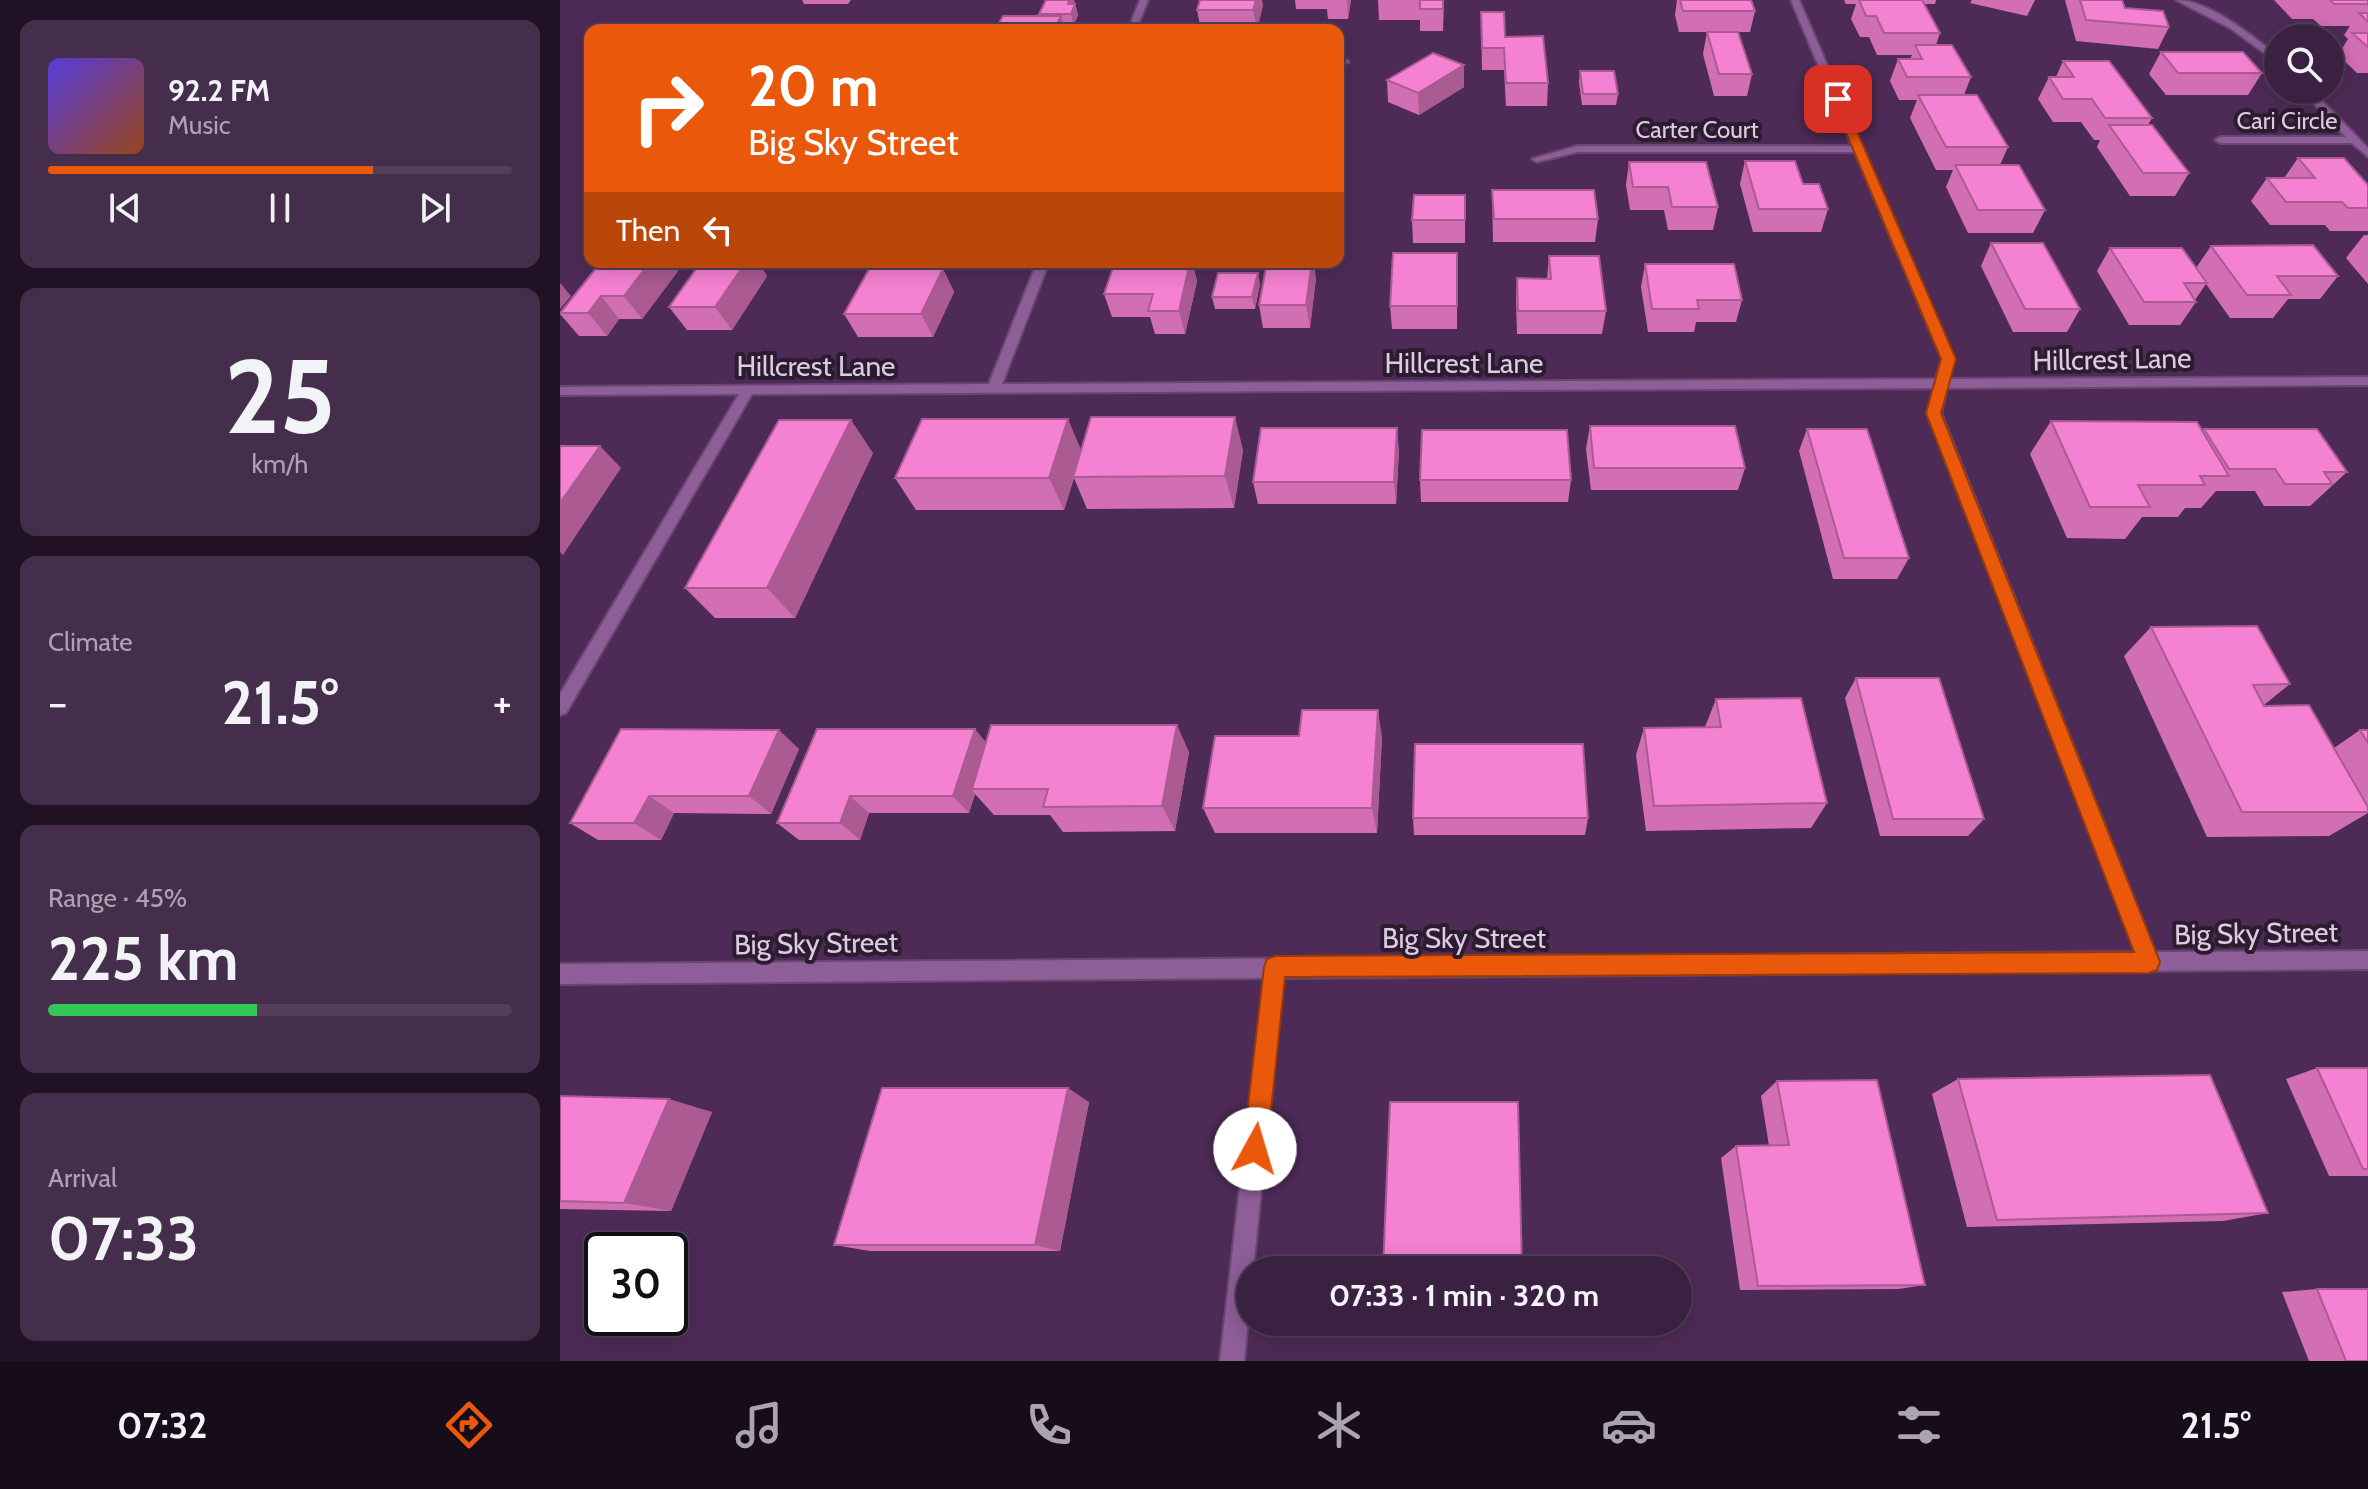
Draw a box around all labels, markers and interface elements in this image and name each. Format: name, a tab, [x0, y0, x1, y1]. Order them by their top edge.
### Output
map controls	[2264, 24, 2344, 104]
button: search	[2264, 24, 2344, 104]
text: 20 m	[748, 52, 878, 120]
icon: right	[616, 56, 720, 160]
pin	[1804, 65, 1872, 133]
text: 92.2 FM	[168, 72, 270, 109]
icon: arrive	[1816, 77, 1860, 121]
street label: Cari Circle	[2237, 106, 2338, 135]
text: Music	[168, 109, 231, 141]
street label: Carter Court	[1635, 115, 1759, 144]
text: Big Sky Street	[748, 120, 959, 164]
icon: previous	[103, 186, 147, 230]
icon: pause	[258, 186, 302, 230]
icon: next	[413, 186, 457, 230]
icon: left	[696, 208, 740, 252]
text: Then	[616, 212, 680, 249]
text: 25	[225, 333, 335, 459]
street label: Hillcrest Lane	[2032, 341, 2192, 377]
street label: Hillcrest Lane	[1385, 346, 1543, 380]
street label: Hillcrest Lane	[737, 349, 895, 383]
text: km/h	[252, 448, 308, 480]
text: Climate	[48, 626, 133, 658]
text: 21.5°	[222, 666, 338, 739]
text: −	[48, 676, 67, 729]
text: +	[493, 676, 512, 729]
text: Range · 45%	[48, 882, 187, 914]
street label: Big Sky Street	[2174, 915, 2338, 951]
street label: Big Sky Street	[1382, 921, 1546, 955]
text: 225 km	[48, 922, 238, 995]
street label: Big Sky Street	[734, 925, 898, 961]
position arrow	[1213, 1107, 1297, 1191]
text: Arrival	[48, 1162, 117, 1194]
text: 07:33	[48, 1202, 199, 1275]
speed limit sign: 30	[584, 1232, 688, 1336]
text: 07:33 · 1 min · 320 m	[1329, 1277, 1599, 1314]
icon: directions	[441, 1397, 497, 1453]
icon: music	[731, 1397, 787, 1453]
icon: phone	[1021, 1397, 1077, 1453]
icon: climate	[1311, 1397, 1367, 1453]
icon: car	[1601, 1397, 1657, 1453]
icon: filters	[1891, 1397, 1947, 1453]
text: 07:32	[117, 1403, 207, 1447]
text: 21.5°	[2181, 1403, 2251, 1447]

